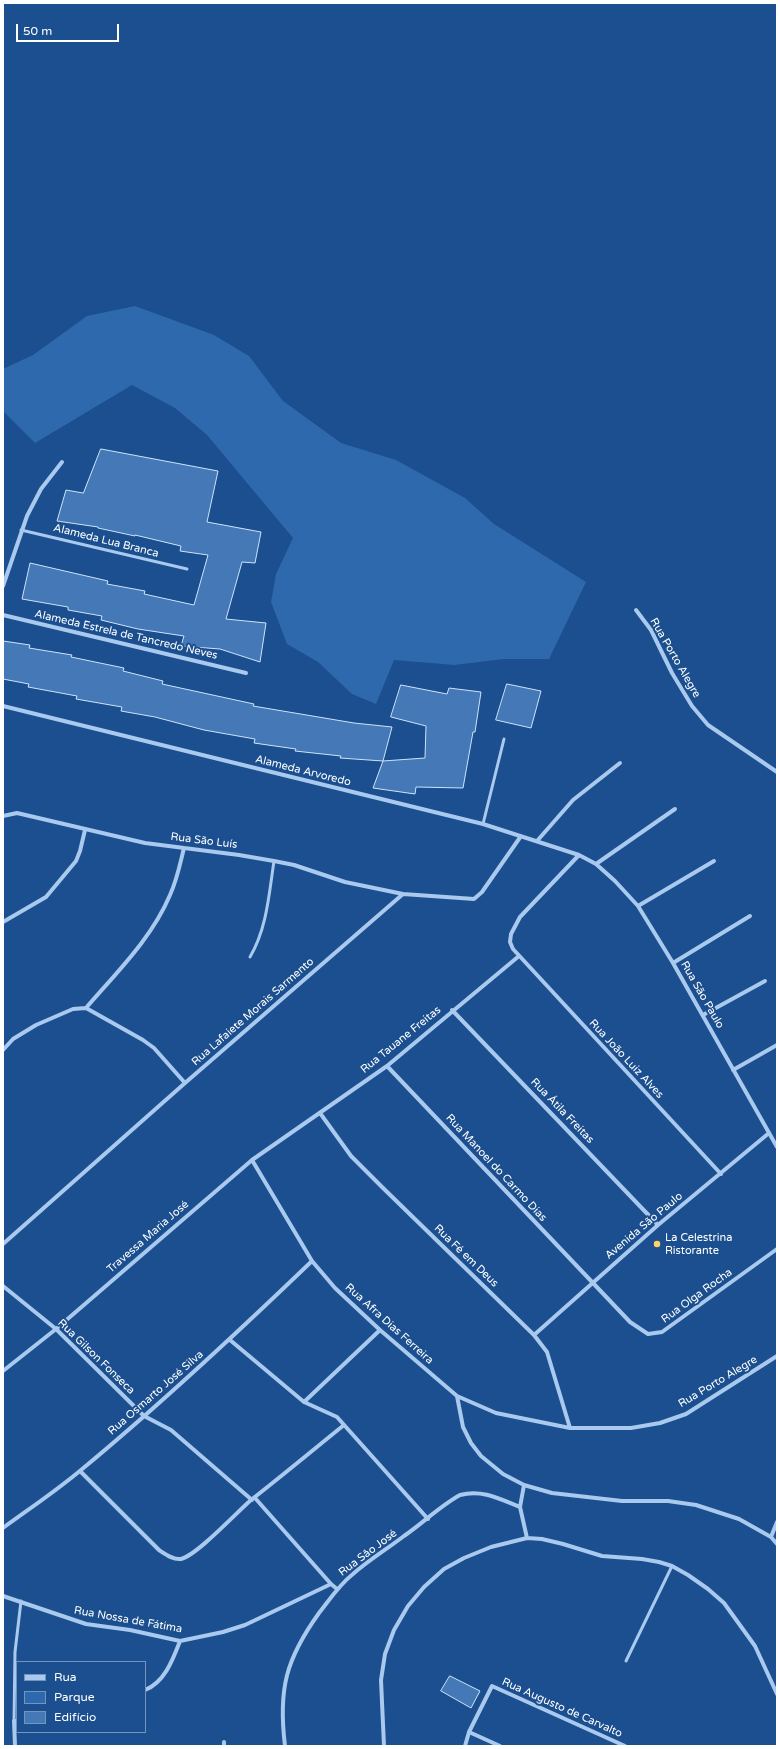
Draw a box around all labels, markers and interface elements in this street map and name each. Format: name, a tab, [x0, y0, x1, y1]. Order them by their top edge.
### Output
scale bar	[18, 16, 121, 42]
text: 50 m	[23, 24, 52, 38]
street label: Alameda Lua Branca	[52, 522, 160, 560]
street label: Alameda Estrela de Tancredo Neves	[33, 608, 219, 662]
street label: Rua Porto Alegre	[647, 616, 703, 700]
street label: Alameda Arvoredo	[254, 753, 352, 789]
street label: Rua São Luís	[170, 830, 238, 852]
street label: Rua Lafaiete Morais Sarmento	[189, 955, 317, 1069]
street label: Rua São Paulo	[677, 959, 727, 1031]
street label: Rua Tauane Freitas	[358, 1004, 444, 1076]
street label: Rua João Luiz Alves	[586, 1017, 666, 1101]
street label: Rua Átila Freitas	[528, 1076, 596, 1146]
street label: Rua Manoel do Carmo Dias	[443, 1112, 549, 1224]
street label: Avenida São Paulo	[603, 1190, 685, 1262]
street label: Travessa Maria José	[104, 1198, 192, 1276]
street label: Rua Fé em Deus	[431, 1222, 501, 1290]
place label: La Celestrina Ristorante	[665, 1231, 732, 1257]
marker: La Celestrina Ristorante	[652, 1239, 662, 1249]
street label: Rua Olga Rocha	[659, 1266, 735, 1326]
street label: Rua Afra Dias Ferreira	[342, 1281, 436, 1367]
street label: Rua Gilson Fonseca	[55, 1317, 137, 1397]
street label: Rua Osmarto José Silva	[106, 1348, 206, 1438]
street label: Rua Porto Alegre	[676, 1353, 760, 1411]
street label: Rua Sâo José	[336, 1527, 400, 1579]
street label: Rua Nossa de Fátima	[73, 1604, 183, 1636]
legend	[16, 1661, 146, 1733]
text: Rua	[54, 1670, 77, 1684]
street label: Rua Augusto de Carvalto	[500, 1675, 624, 1741]
text: Parque	[54, 1690, 95, 1704]
text: Edifício	[54, 1710, 96, 1724]

